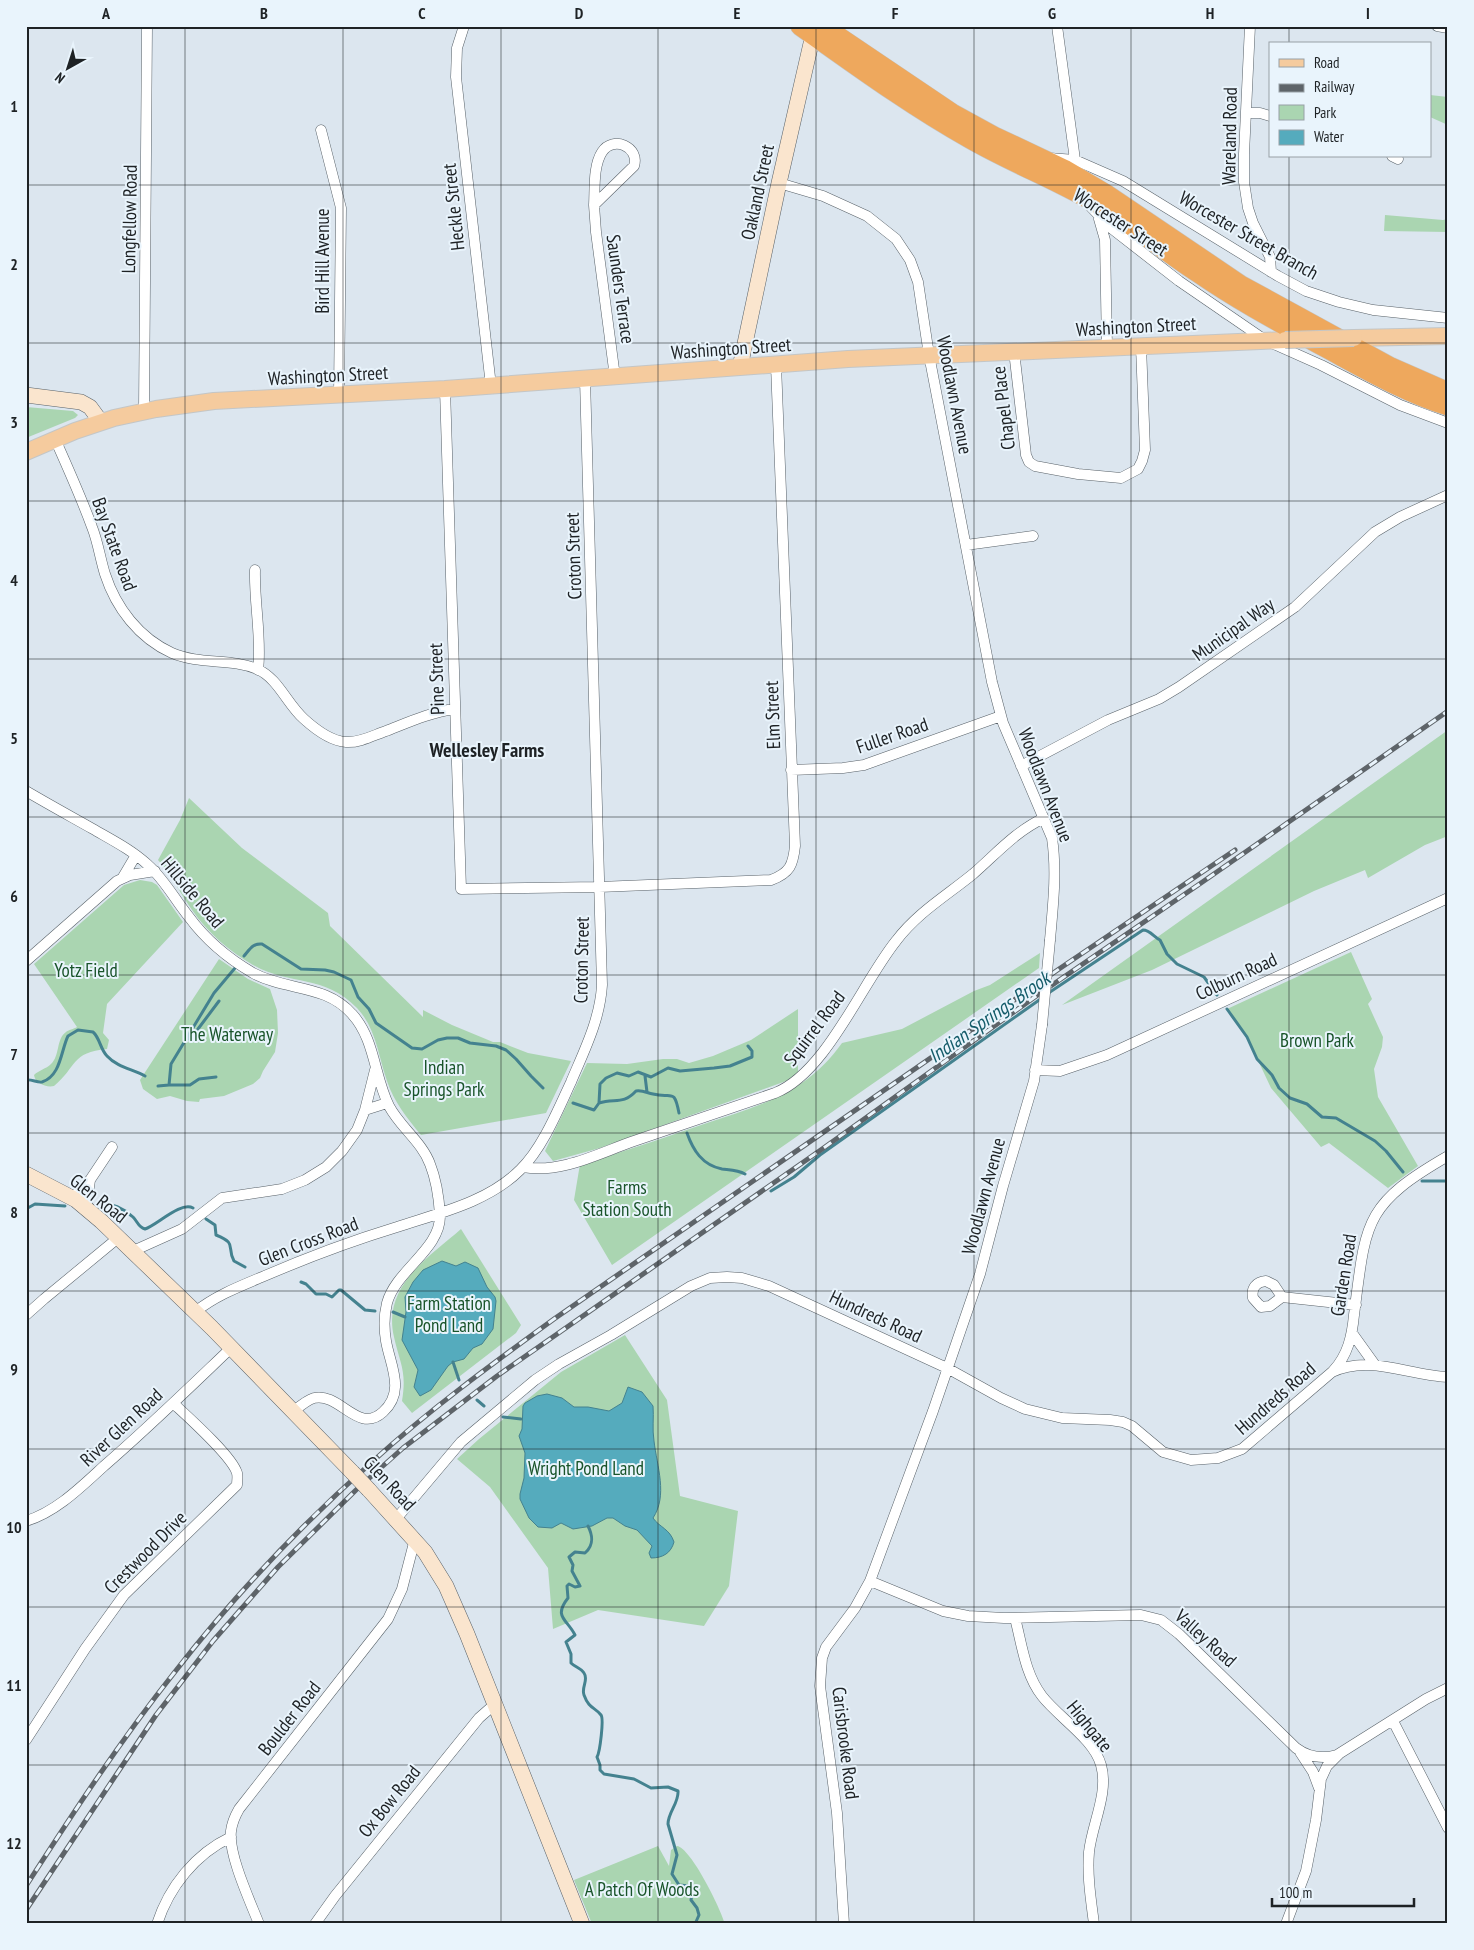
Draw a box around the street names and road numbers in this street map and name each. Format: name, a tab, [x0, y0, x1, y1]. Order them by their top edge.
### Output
street label: Wareland Road	[1216, 87, 1242, 185]
street label: Oakland Street	[735, 141, 779, 242]
street label: Heckle Street	[436, 161, 470, 252]
street label: Longfellow Road	[116, 165, 142, 273]
street label: Worcester Street	[1069, 183, 1173, 262]
street label: Worcester Street Branch	[1175, 185, 1323, 285]
street label: Bird Hill Avenue	[310, 208, 334, 314]
street label: Saunders Terrace	[601, 233, 641, 345]
street label: Washington Street	[1075, 311, 1197, 341]
street label: Washington Street	[670, 332, 793, 364]
street label: Woodlawn Avenue	[932, 334, 978, 456]
street label: Washington Street	[267, 360, 389, 390]
street label: Chapel Place	[986, 365, 1020, 451]
street label: Bay State Road	[87, 494, 143, 594]
street label: Croton Street	[559, 511, 587, 600]
street label: Municipal Way	[1187, 592, 1279, 666]
street label: Pine Street	[423, 642, 449, 716]
street label: Elm Street	[759, 680, 785, 750]
street label: Fuller Road	[853, 712, 931, 758]
street label: Woodlawn Avenue	[1013, 725, 1079, 845]
street label: Hillside Road	[156, 851, 230, 933]
street label: Croton Street	[568, 916, 594, 1004]
street label: Colburn Road	[1191, 947, 1281, 1005]
street label: Squirrel Road	[778, 986, 850, 1070]
street label: Woodlawn Avenue	[956, 1135, 1010, 1257]
street label: Glen Road	[65, 1168, 133, 1228]
street label: Glen Cross Road	[255, 1211, 361, 1271]
street label: Garden Road	[1325, 1232, 1361, 1318]
street label: Hundreds Road	[826, 1284, 926, 1348]
street label: Hundreds Road	[1230, 1356, 1320, 1440]
street label: River Glen Road	[75, 1383, 167, 1471]
street label: Glen Road	[359, 1451, 421, 1515]
street label: Crestwood Drive	[99, 1505, 192, 1598]
street label: Valley Road	[1169, 1603, 1242, 1672]
street label: Boulder Road	[253, 1676, 325, 1760]
street label: Carisbrooke Road	[827, 1685, 865, 1801]
street label: Highgate	[1062, 1695, 1118, 1757]
street label: Ox Bow Road	[353, 1760, 425, 1842]

